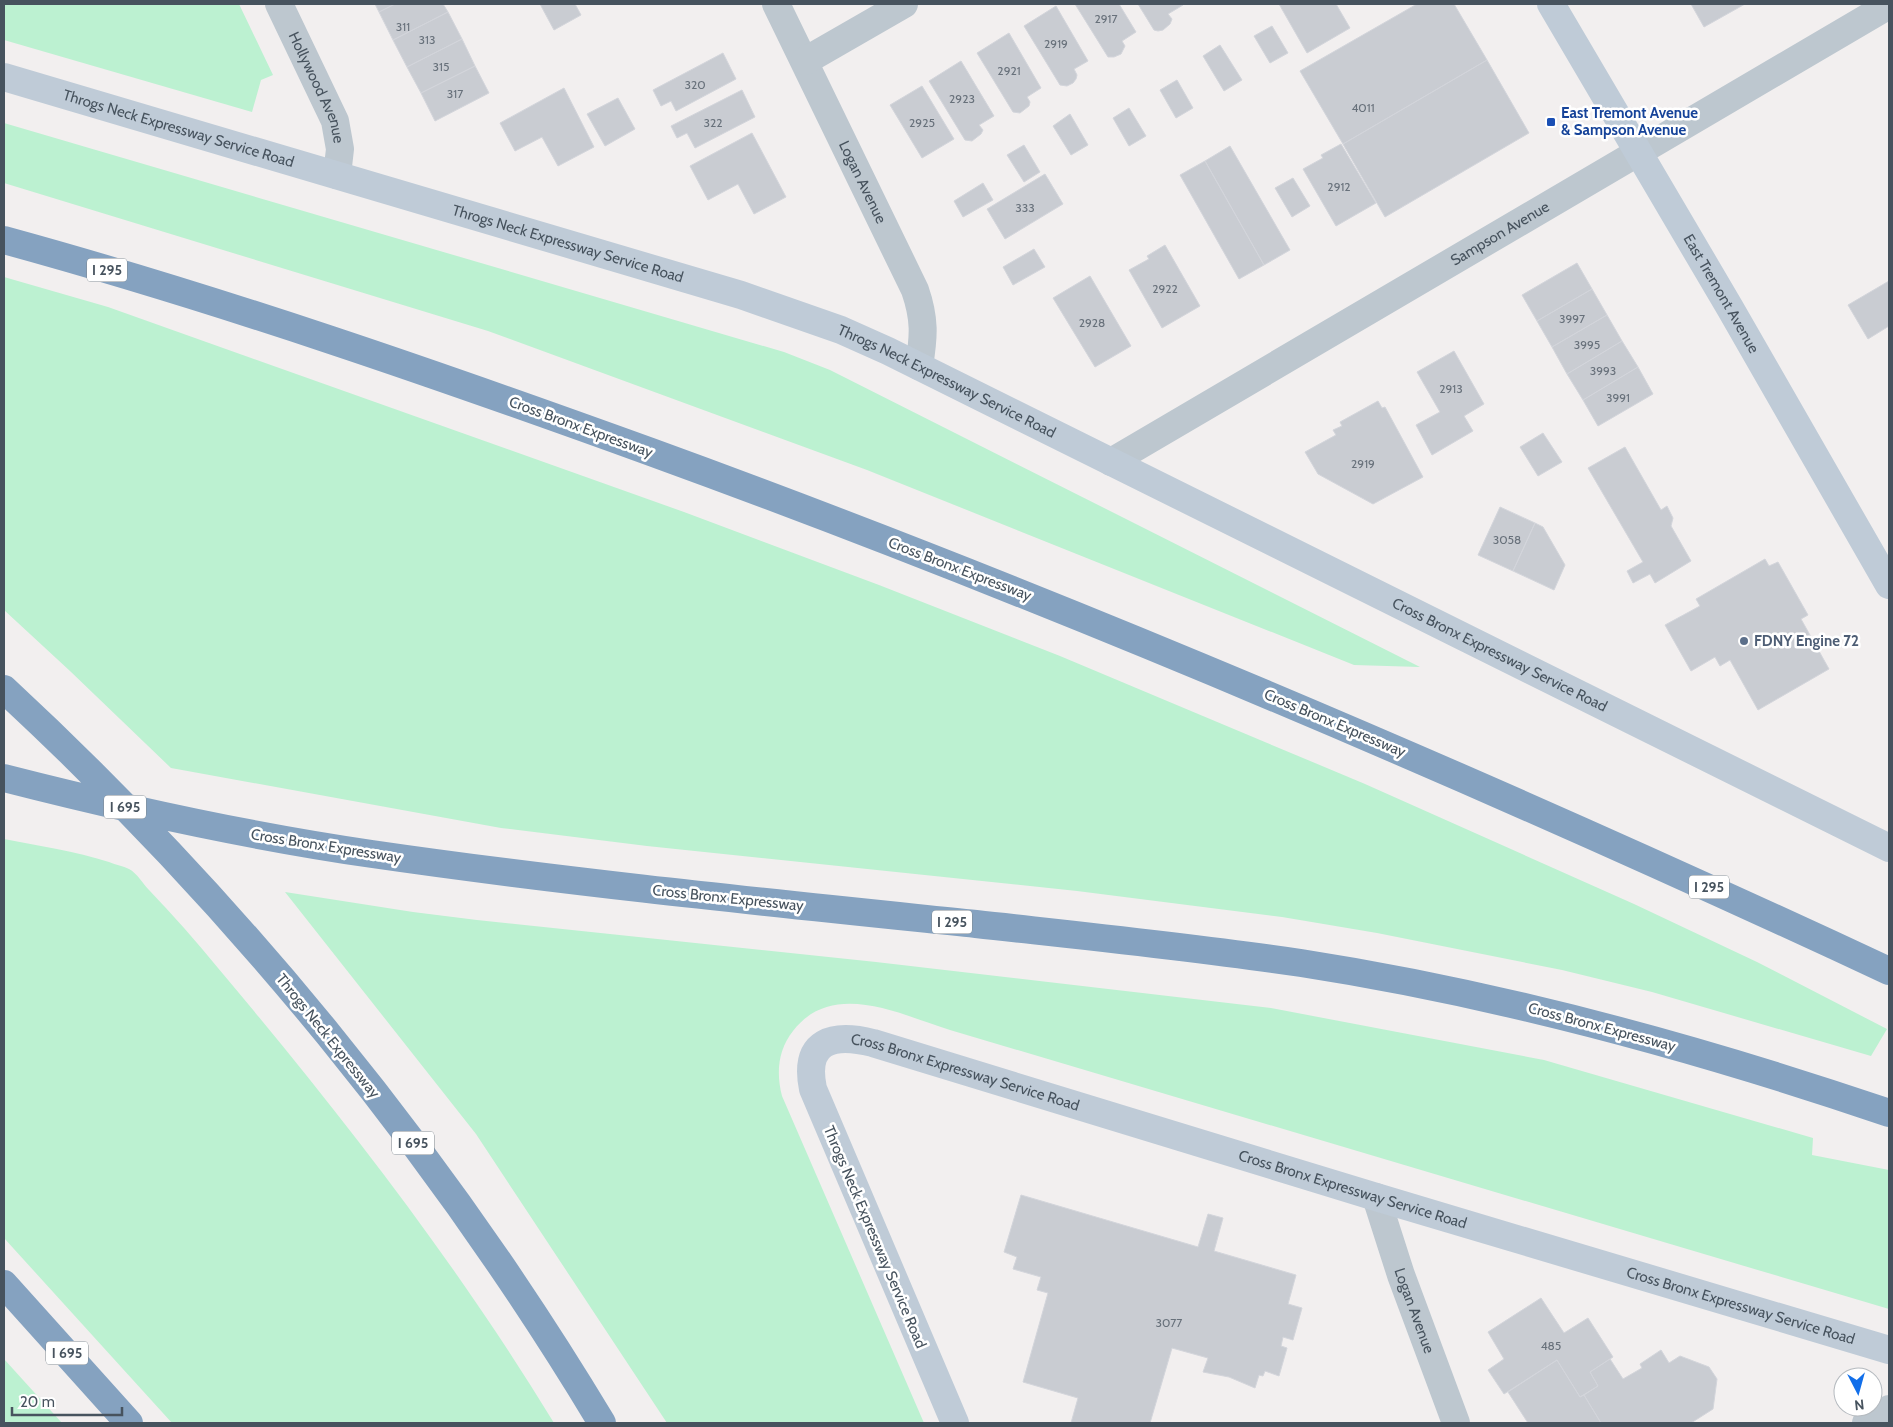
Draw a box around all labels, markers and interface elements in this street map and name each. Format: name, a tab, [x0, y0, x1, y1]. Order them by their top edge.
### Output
house number: 2917	[1094, 11, 1118, 26]
house number: 311	[396, 19, 410, 34]
street label: Hollywood Avenue	[285, 29, 348, 145]
house number: 313	[419, 32, 435, 47]
house number: 2919	[1044, 36, 1068, 51]
house number: 315	[433, 59, 449, 74]
house number: 2921	[997, 63, 1021, 78]
house number: 320	[684, 77, 706, 92]
street label: Throgs Neck Expressway Service Road	[61, 86, 296, 171]
house number: 317	[447, 86, 463, 101]
house number: 2923	[949, 91, 975, 106]
house number: 4011	[1351, 100, 1375, 115]
place label: East Tremont Avenue & Sampson Avenue	[1561, 104, 1698, 139]
house number: 322	[703, 115, 723, 130]
house number: 2925	[909, 115, 935, 130]
marker: East Tremont Avenue & Sampson Avenue	[1545, 116, 1557, 128]
street label: Logan Avenue	[835, 138, 890, 227]
house number: 2912	[1327, 179, 1351, 194]
street label: Sampson Avenue	[1447, 197, 1553, 270]
house number: 333	[1015, 200, 1035, 215]
street label: Throgs Neck Expressway Service Road	[450, 201, 686, 286]
street label: East Tremont Avenue	[1680, 231, 1763, 357]
road number: I 295	[87, 258, 127, 282]
house number: 2922	[1152, 281, 1178, 296]
house number: 3997	[1559, 311, 1585, 326]
house number: 2928	[1079, 315, 1105, 330]
street label: Throgs Neck Expressway Service Road	[835, 321, 1059, 442]
house number: 3995	[1574, 337, 1600, 352]
house number: 3993	[1590, 363, 1616, 378]
house number: 2913	[1439, 381, 1463, 396]
house number: 3991	[1606, 390, 1630, 405]
street label: Cross Bronx Expressway	[507, 393, 656, 462]
house number: 2919	[1351, 456, 1375, 471]
house number: 3058	[1493, 532, 1521, 547]
street label: Cross Bronx Expressway	[886, 533, 1035, 605]
street label: Cross Bronx Expressway Service Road	[1389, 594, 1610, 716]
place label: FDNY Engine 72	[1754, 632, 1859, 650]
marker: FDNY Engine 72	[1738, 635, 1750, 647]
street label: Cross Bronx Expressway	[1262, 685, 1409, 761]
road number: I 695	[104, 796, 146, 819]
street label: Cross Bronx Expressway	[250, 825, 403, 867]
road number: I 295	[1689, 876, 1729, 899]
street label: Cross Bronx Expressway	[651, 881, 805, 915]
road number: I 295	[932, 910, 972, 934]
street label: Throgs Neck Expressway	[272, 970, 384, 1102]
street label: Cross Bronx Expressway	[1526, 999, 1678, 1055]
street label: Cross Bronx Expressway Service Road	[850, 1030, 1082, 1115]
street label: Throgs Neck Expressway Service Road	[820, 1123, 930, 1351]
road number: I 695	[392, 1132, 434, 1154]
street label: Cross Bronx Expressway Service Road	[1236, 1146, 1469, 1233]
street label: Cross Bronx Expressway Service Road	[1624, 1263, 1857, 1348]
street label: Logan Avenue	[1390, 1266, 1438, 1356]
house number: 3077	[1156, 1315, 1182, 1330]
house number: 485	[1541, 1338, 1561, 1353]
road number: I 695	[46, 1342, 88, 1365]
north arrow	[1833, 1367, 1883, 1417]
scale bar	[12, 1384, 122, 1416]
text: 20 m	[20, 1393, 55, 1411]
text: N	[1853, 1395, 1865, 1414]

